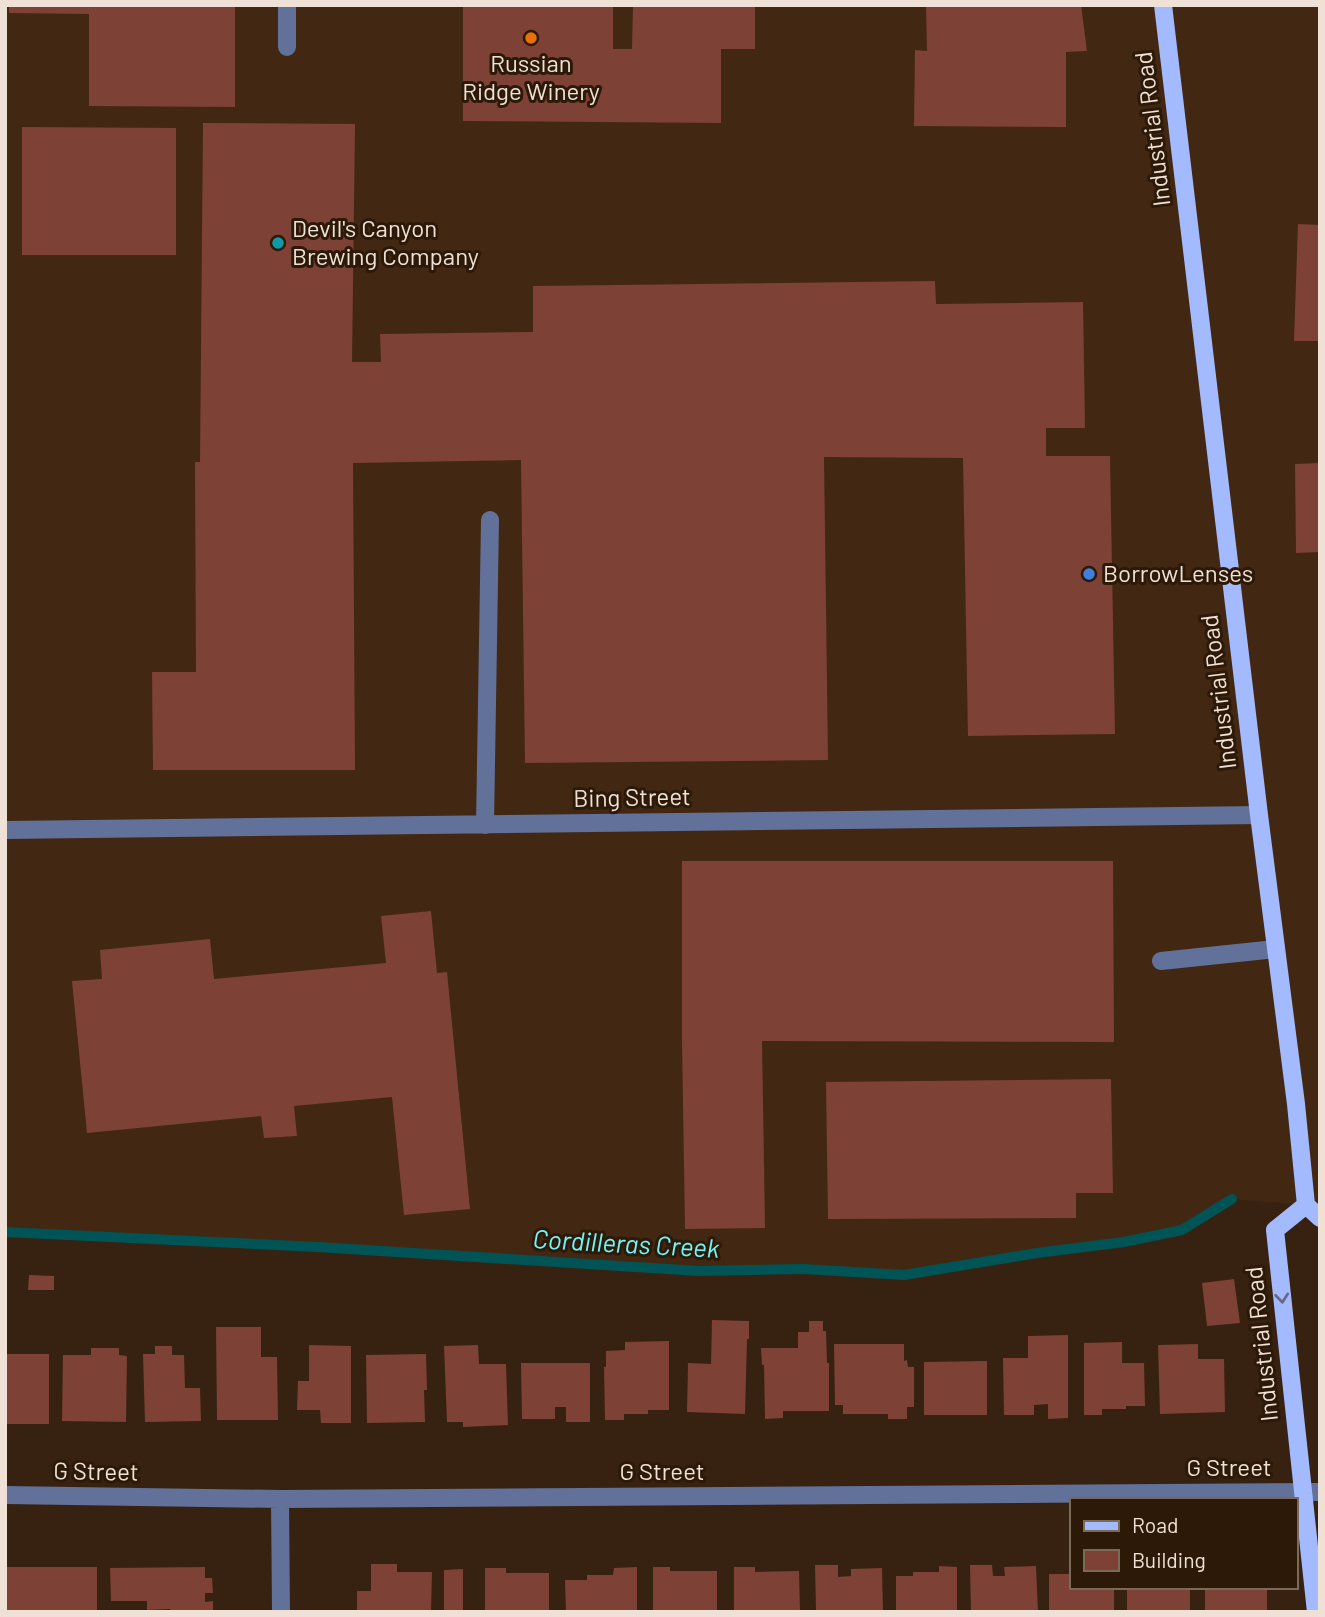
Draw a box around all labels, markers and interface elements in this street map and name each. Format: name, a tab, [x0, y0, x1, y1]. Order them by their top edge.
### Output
marker: Russian Ridge Winery	[523, 30, 539, 46]
place label: Russian Ridge Winery	[462, 48, 600, 105]
street label: Industrial Road	[1128, 50, 1175, 208]
place label: Devil's Canyon Brewing Company	[292, 213, 479, 270]
marker: Devil's Canyon Brewing Company	[270, 235, 286, 251]
place label: BorrowLenses	[1103, 558, 1253, 587]
marker: BorrowLenses	[1081, 566, 1097, 582]
street label: Industrial Road	[1194, 613, 1241, 771]
street label: Bing Street	[573, 781, 691, 812]
water label: Cordilleras Creek	[532, 1222, 721, 1263]
street label: Industrial Road	[1238, 1265, 1283, 1423]
one-way arrow	[1274, 1292, 1289, 1304]
street label: G Street	[1186, 1452, 1272, 1481]
street label: G Street	[53, 1455, 139, 1486]
street label: G Street	[619, 1456, 705, 1485]
legend	[1070, 1498, 1297, 1589]
text: Road	[1132, 1512, 1178, 1537]
text: Building	[1132, 1547, 1206, 1572]

